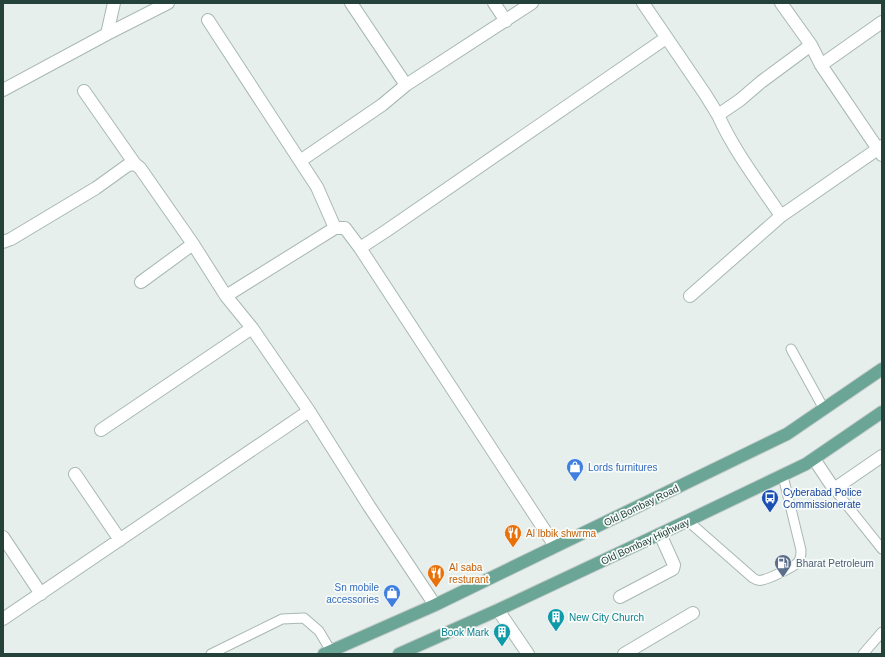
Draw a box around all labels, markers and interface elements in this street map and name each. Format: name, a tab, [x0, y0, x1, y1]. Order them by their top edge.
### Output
shop icon: Lords furnitures	[565, 457, 585, 482]
place label: Lords furnitures	[588, 462, 657, 473]
street label: Old Bombay Road	[602, 483, 680, 528]
place label: Cyberabad Police Commissionerate	[783, 487, 862, 510]
bus stop icon: Cyberabad Police Commissionerate	[760, 488, 780, 513]
street label: Old Bombay Highway	[599, 516, 691, 567]
restaurant icon: Al lbbik shwrma	[503, 523, 523, 548]
place label: Al lbbik shwrma	[526, 528, 596, 539]
fuel station icon: Bharat Petroleum	[773, 553, 793, 578]
place label: Bharat Petroleum	[796, 558, 874, 569]
place label: Al saba resturant	[449, 562, 489, 585]
restaurant icon: Al saba resturant	[426, 563, 446, 588]
place label: Sn mobile accessories	[326, 582, 379, 605]
shop icon: Sn mobile accessories	[382, 583, 402, 608]
building icon: New City Church	[546, 607, 566, 632]
place label: New City Church	[569, 612, 644, 623]
building icon: Book Mark	[492, 622, 512, 647]
place label: Book Mark	[441, 627, 490, 638]

